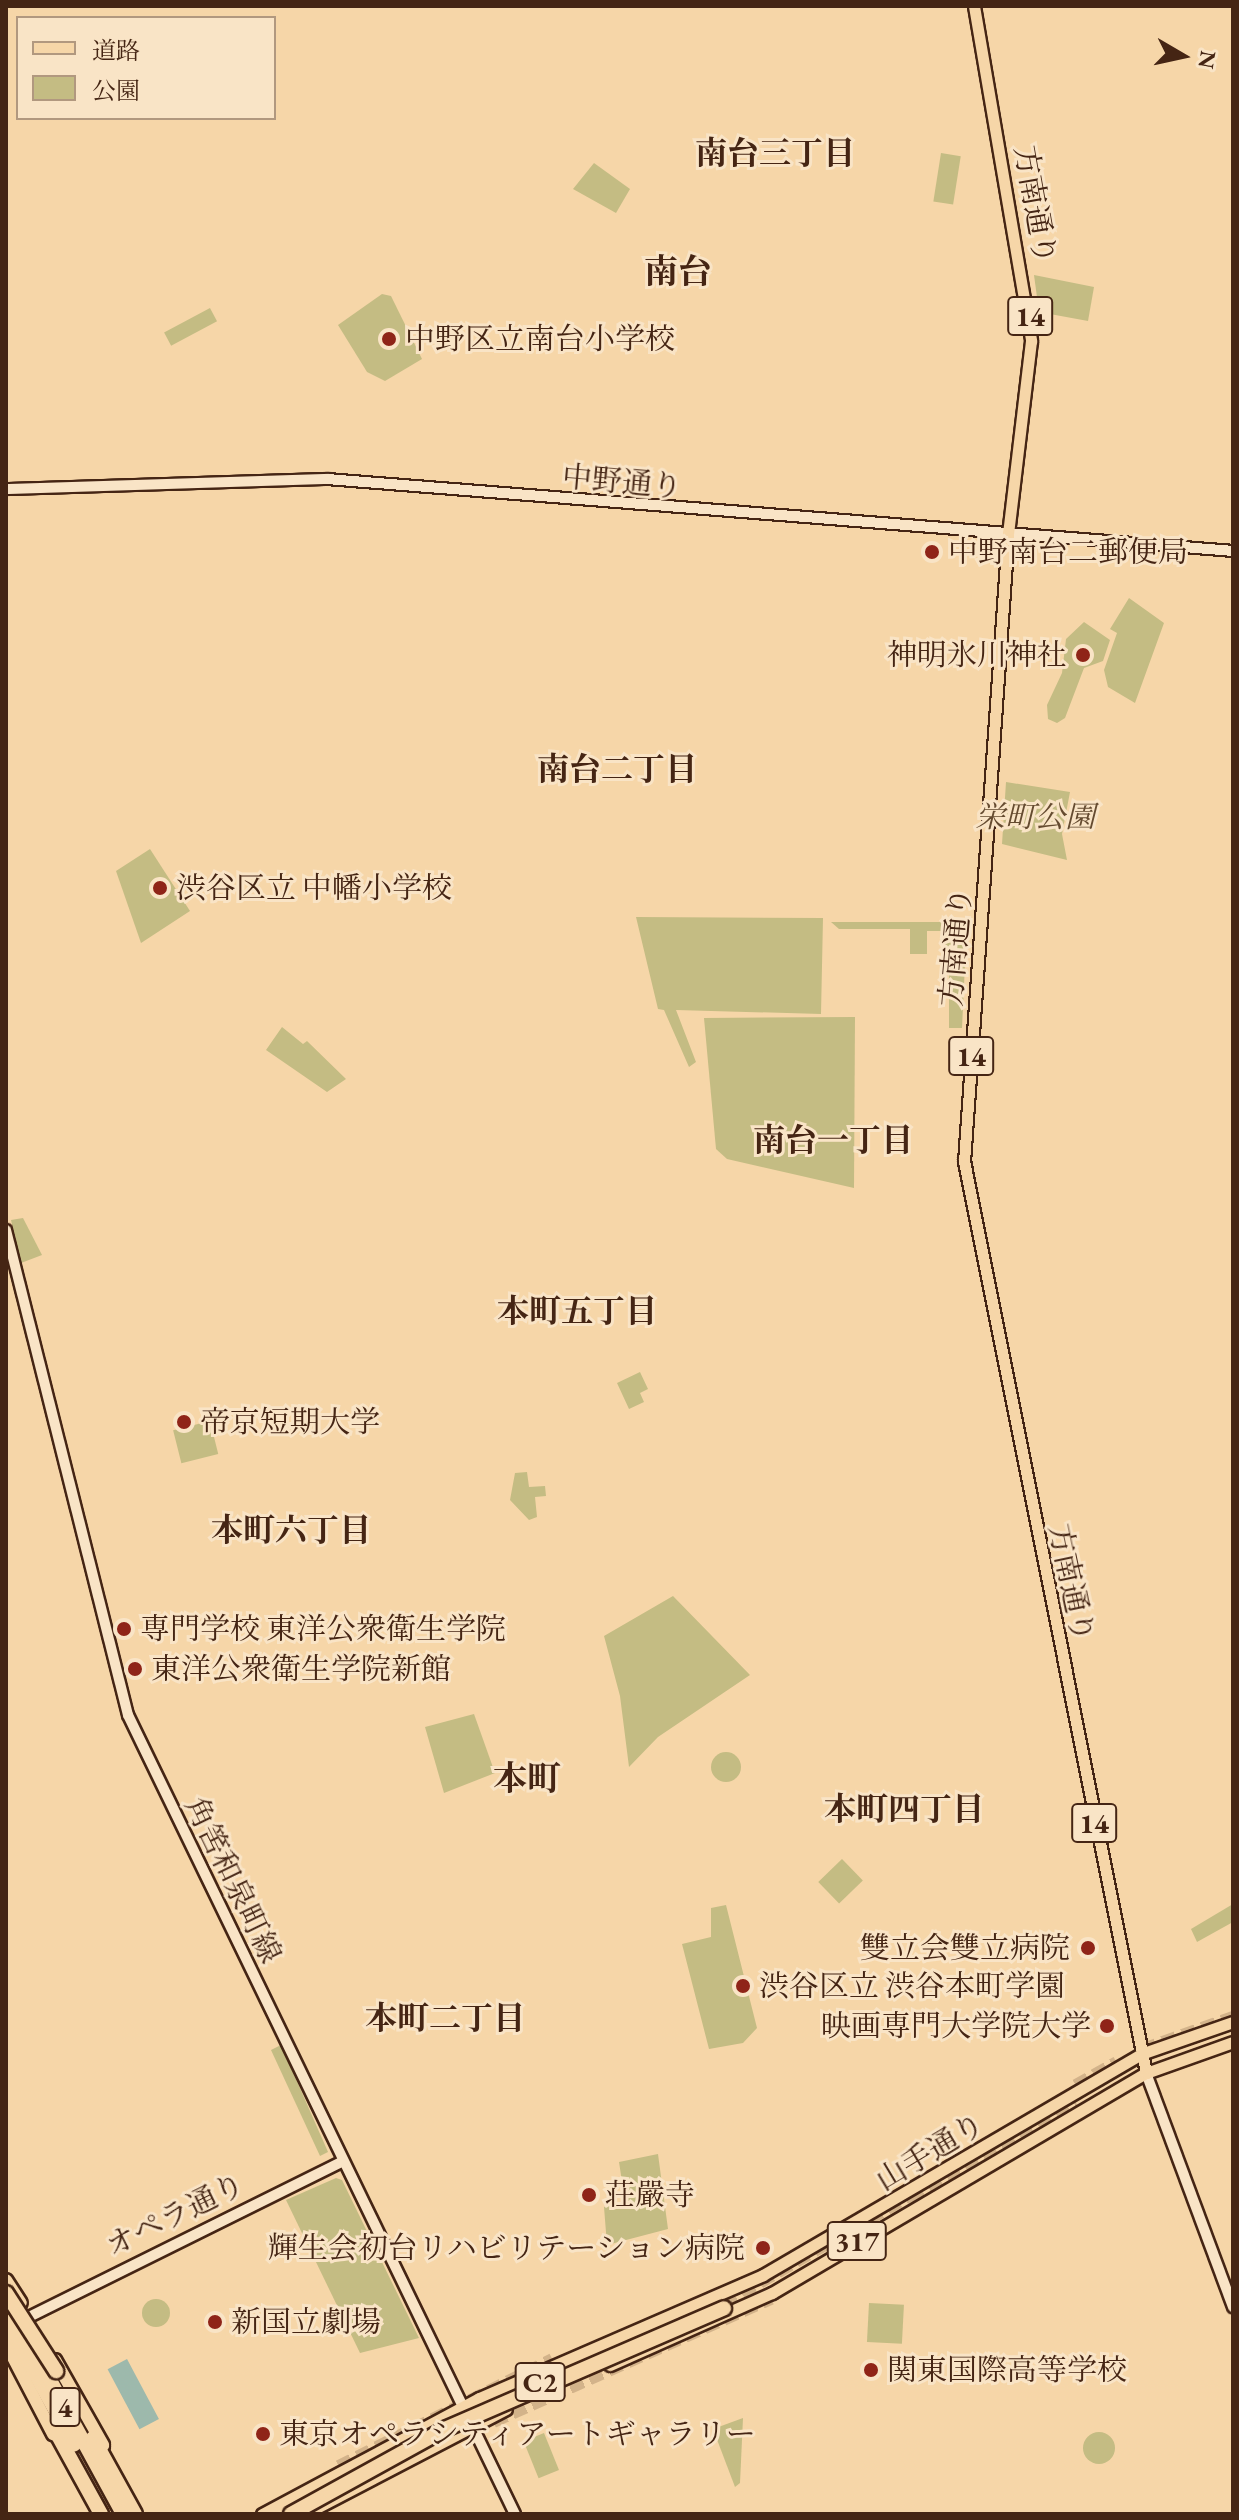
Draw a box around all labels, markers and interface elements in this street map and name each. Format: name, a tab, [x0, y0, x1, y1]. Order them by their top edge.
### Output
legend	[16, 16, 276, 120]
north arrow	[1143, 16, 1223, 96]
text: 道路	[92, 35, 140, 66]
text: N	[1191, 49, 1223, 71]
text: 公園	[92, 75, 140, 106]
district label: 南台三丁目	[695, 134, 855, 172]
street label: 方南通り	[1007, 143, 1063, 267]
district label: 南台	[644, 252, 712, 292]
road number: 14	[1006, 292, 1054, 340]
place label: 中野区立南台小学校	[405, 321, 675, 357]
marker: 中野区立南台小学校	[380, 330, 398, 348]
street label: 中野通り	[561, 459, 683, 505]
place label: 中野南台二郵便局	[948, 534, 1188, 570]
marker: 中野南台二郵便局	[923, 543, 941, 561]
place label: 神明氷川神社	[887, 637, 1067, 673]
marker: 神明氷川神社	[1074, 646, 1092, 664]
district label: 南台二丁目	[537, 750, 697, 788]
park label: 栄町公園	[975, 799, 1095, 835]
place label: 渋谷区立 中幡小学校	[176, 870, 452, 906]
marker: 渋谷区立 中幡小学校	[151, 879, 169, 897]
street label: 方南通り	[933, 886, 979, 1008]
road number: 14	[947, 1032, 995, 1080]
district label: 南台一丁目	[753, 1121, 913, 1159]
district label: 本町五丁目	[497, 1292, 657, 1330]
place label: 帝京短期大学	[200, 1404, 380, 1440]
marker: 帝京短期大学	[175, 1413, 193, 1431]
district label: 本町六丁目	[211, 1511, 371, 1549]
street label: 方南通り	[1041, 1521, 1101, 1645]
place label: 専門学校 東洋公衆衛生学院	[140, 1611, 506, 1647]
marker: 専門学校 東洋公衆衛生学院	[115, 1620, 133, 1638]
place label: 東洋公衆衛生学院新館	[151, 1651, 451, 1687]
marker: 東洋公衆衛生学院新館	[126, 1660, 144, 1678]
district label: 本町	[493, 1759, 561, 1799]
district label: 本町四丁目	[824, 1790, 984, 1828]
street label: 角筈和泉町線	[177, 1791, 289, 1969]
road number: 14	[1070, 1799, 1118, 1847]
place label: 雙立会雙立病院	[860, 1930, 1070, 1966]
marker: 雙立会雙立病院	[1077, 1937, 1099, 1959]
place label: 渋谷区立 渋谷本町学園	[759, 1968, 1065, 2004]
marker: 渋谷区立 渋谷本町学園	[734, 1977, 752, 1995]
district label: 本町二丁目	[365, 1999, 525, 2037]
place label: 映画専門大学院大学	[821, 2008, 1091, 2044]
marker: 映画専門大学院大学	[1098, 2017, 1116, 2035]
street label: 山手通り	[869, 2106, 991, 2198]
street label: オペラ通り	[100, 2166, 250, 2264]
place label: 荘嚴寺	[605, 2177, 695, 2213]
marker: 荘嚴寺	[580, 2186, 598, 2204]
road number: 317	[825, 2217, 889, 2265]
place label: 輝生会初台リハビリテーション病院	[265, 2230, 745, 2266]
marker: 輝生会初台リハビリテーション病院	[752, 2237, 774, 2259]
place label: 新国立劇場	[231, 2304, 381, 2340]
marker: 新国立劇場	[206, 2313, 224, 2331]
place label: 関東国際高等学校	[887, 2352, 1127, 2388]
road number: C2	[514, 2358, 566, 2406]
marker: 関東国際高等学校	[862, 2361, 880, 2379]
road number: 4	[49, 2383, 81, 2431]
place label: 東京オペラシティアートギャラリー	[279, 2416, 758, 2452]
marker: 東京オペラシティアートギャラリー	[254, 2425, 272, 2443]

